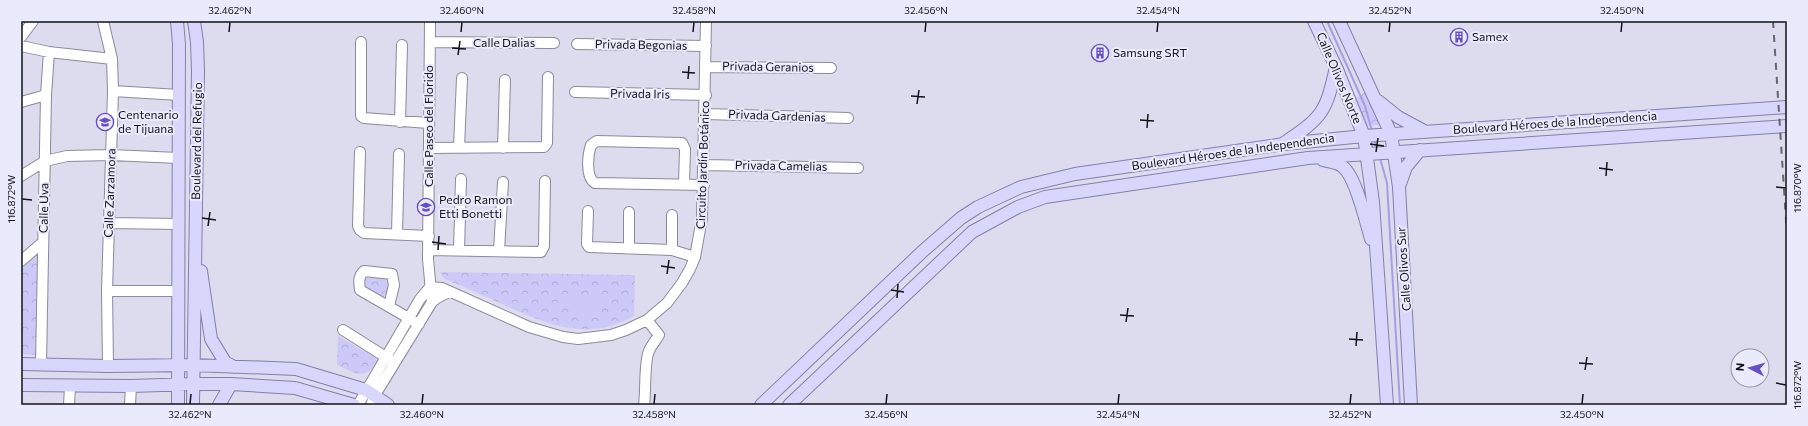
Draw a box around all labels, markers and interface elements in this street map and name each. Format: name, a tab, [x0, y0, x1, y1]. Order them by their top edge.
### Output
text: 32.462°N	[208, 4, 252, 16]
text: 32.460°N	[440, 4, 484, 16]
text: 32.458°N	[672, 4, 716, 16]
text: 32.456°N	[904, 4, 948, 16]
text: 32.454°N	[1136, 4, 1180, 16]
text: 32.452°N	[1368, 4, 1412, 16]
text: 32.450°N	[1600, 4, 1644, 16]
building icon: Samex	[1449, 27, 1469, 47]
place label: Samex	[1472, 29, 1509, 43]
street label: Calle Olivos Norte	[1314, 30, 1366, 125]
street label: Calle Dalias	[473, 35, 535, 49]
street label: Privada Begonias	[595, 36, 687, 52]
building icon: Samsung SRT	[1090, 43, 1110, 63]
place label: Samsung SRT	[1113, 45, 1187, 59]
street label: Privada Geranios	[722, 58, 814, 74]
street label: Calle Paseo del Florido	[421, 65, 435, 187]
street label: Boulevard del Refugio	[188, 82, 204, 200]
street label: Privada Iris	[610, 85, 670, 101]
street label: Circuito Jardín Botánico	[693, 101, 712, 229]
street label: Privada Gardenias	[728, 106, 826, 124]
place label: Centenario de Tijuana	[118, 107, 179, 135]
street label: Boulevard Héroes de la Independencia	[1452, 108, 1657, 136]
school or university icon: Centenario de Tijuana	[95, 112, 115, 132]
street label: Boulevard Héroes de la Independencia	[1131, 130, 1335, 172]
street label: Calle Zarzamora	[100, 148, 118, 238]
street label: Privada Camelias	[735, 157, 827, 173]
text: 116.870°W	[1791, 163, 1803, 213]
text: 116.872°W	[5, 175, 17, 223]
street label: Calle Uva	[36, 183, 50, 233]
place label: Pedro Ramon Etti Bonetti	[439, 192, 512, 220]
school or university icon: Pedro Ramon Etti Bonetti	[416, 197, 436, 217]
street label: Calle Olivos Sur	[1393, 226, 1413, 312]
north arrow	[1730, 348, 1770, 388]
text: 116.872°W	[1791, 361, 1803, 409]
text: N	[1733, 362, 1746, 372]
text: 32.462°N	[168, 408, 212, 420]
text: 32.460°N	[400, 408, 444, 420]
text: 32.458°N	[632, 408, 676, 420]
text: 32.456°N	[864, 408, 908, 420]
text: 32.454°N	[1096, 408, 1140, 420]
text: 32.452°N	[1328, 408, 1372, 420]
text: 32.450°N	[1560, 408, 1604, 420]

